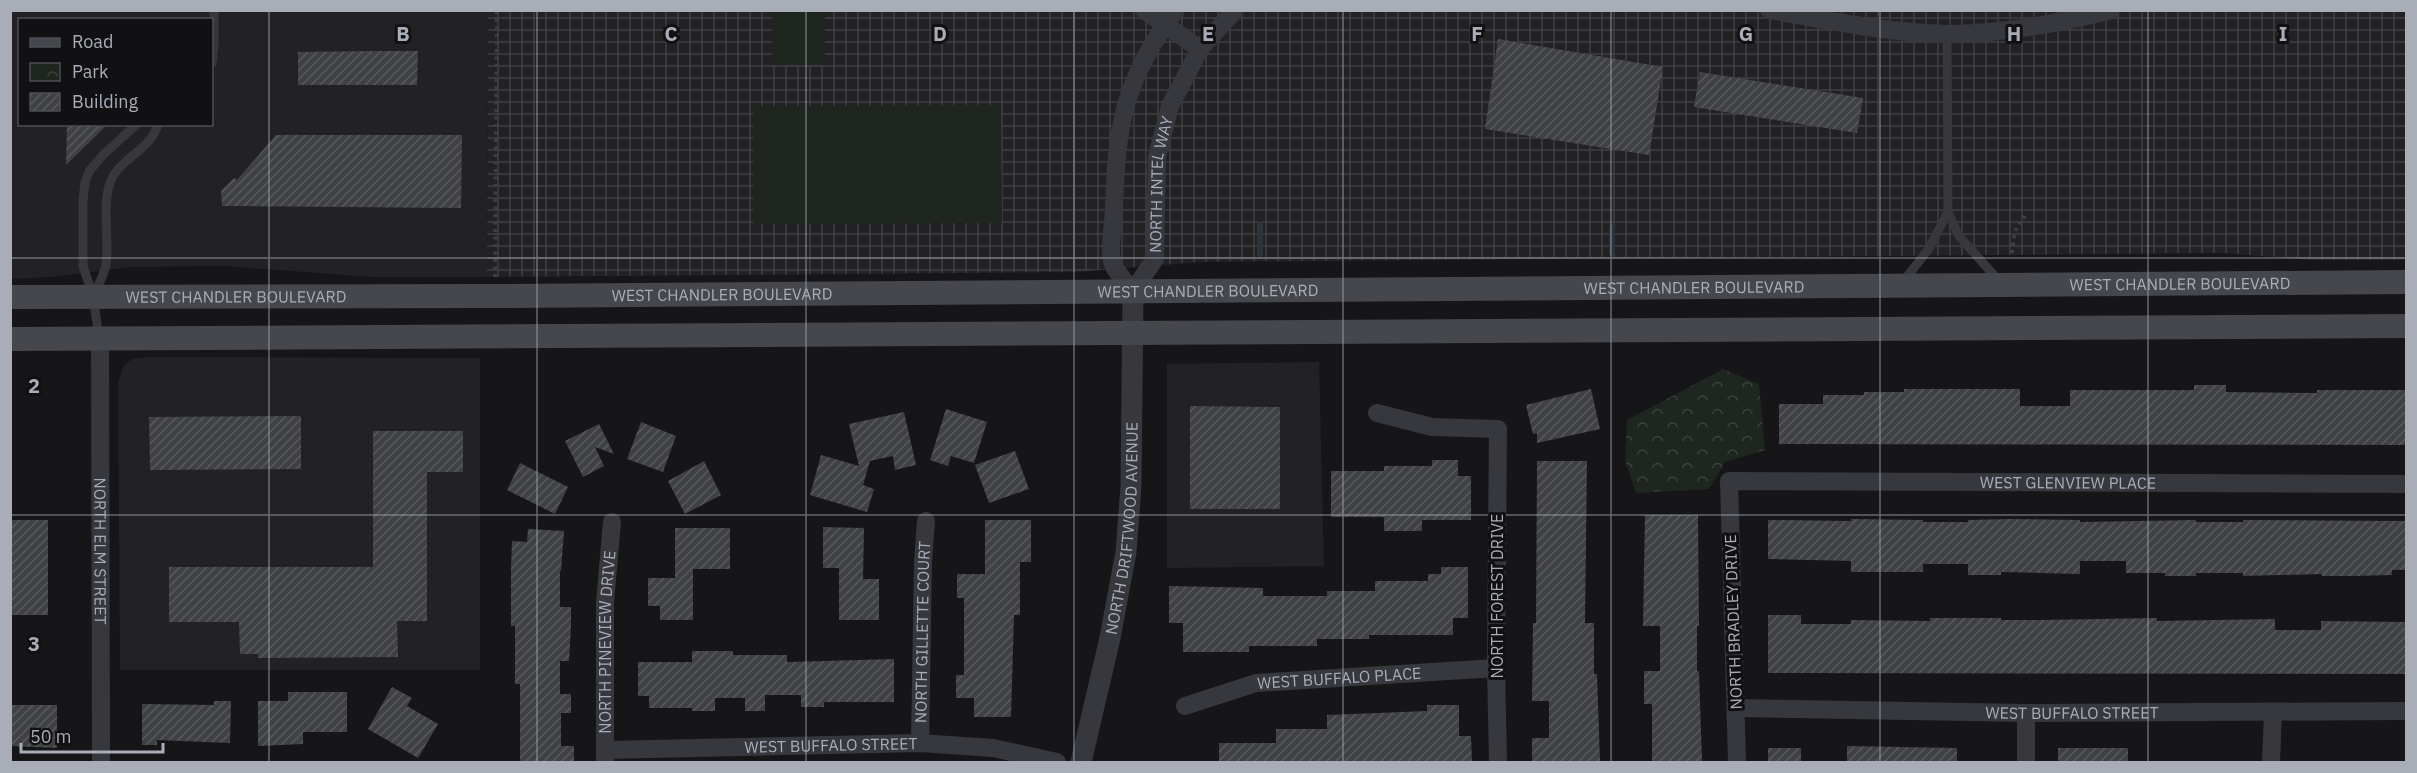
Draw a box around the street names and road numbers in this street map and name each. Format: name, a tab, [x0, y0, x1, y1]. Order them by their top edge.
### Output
street label: NORTH INTEL WAY	[1145, 113, 1177, 253]
street label: WEST CHANDLER BOULEVARD	[2069, 273, 2290, 294]
street label: WEST CHANDLER BOULEVARD	[1583, 276, 1804, 298]
street label: WEST CHANDLER BOULEVARD	[1098, 280, 1318, 302]
street label: WEST CHANDLER BOULEVARD	[612, 284, 832, 305]
street label: WEST CHANDLER BOULEVARD	[126, 286, 346, 307]
street label: NORTH DRIFTWOOD AVENUE	[1101, 422, 1142, 636]
street label: WEST GLENVIEW PLACE	[1980, 472, 2156, 493]
street label: NORTH ELM STREET	[90, 477, 111, 625]
street label: NORTH FOREST DRIVE	[1487, 514, 1507, 678]
street label: NORTH BRADLEY DRIVE	[1720, 534, 1746, 710]
street label: NORTH GILLETTE COURT	[910, 540, 935, 723]
street label: NORTH PINEVIEW DRIVE	[595, 550, 619, 734]
street label: WEST BUFFALO PLACE	[1257, 663, 1422, 693]
street label: WEST BUFFALO STREET	[1985, 702, 2159, 723]
street label: WEST BUFFALO STREET	[744, 733, 918, 757]

